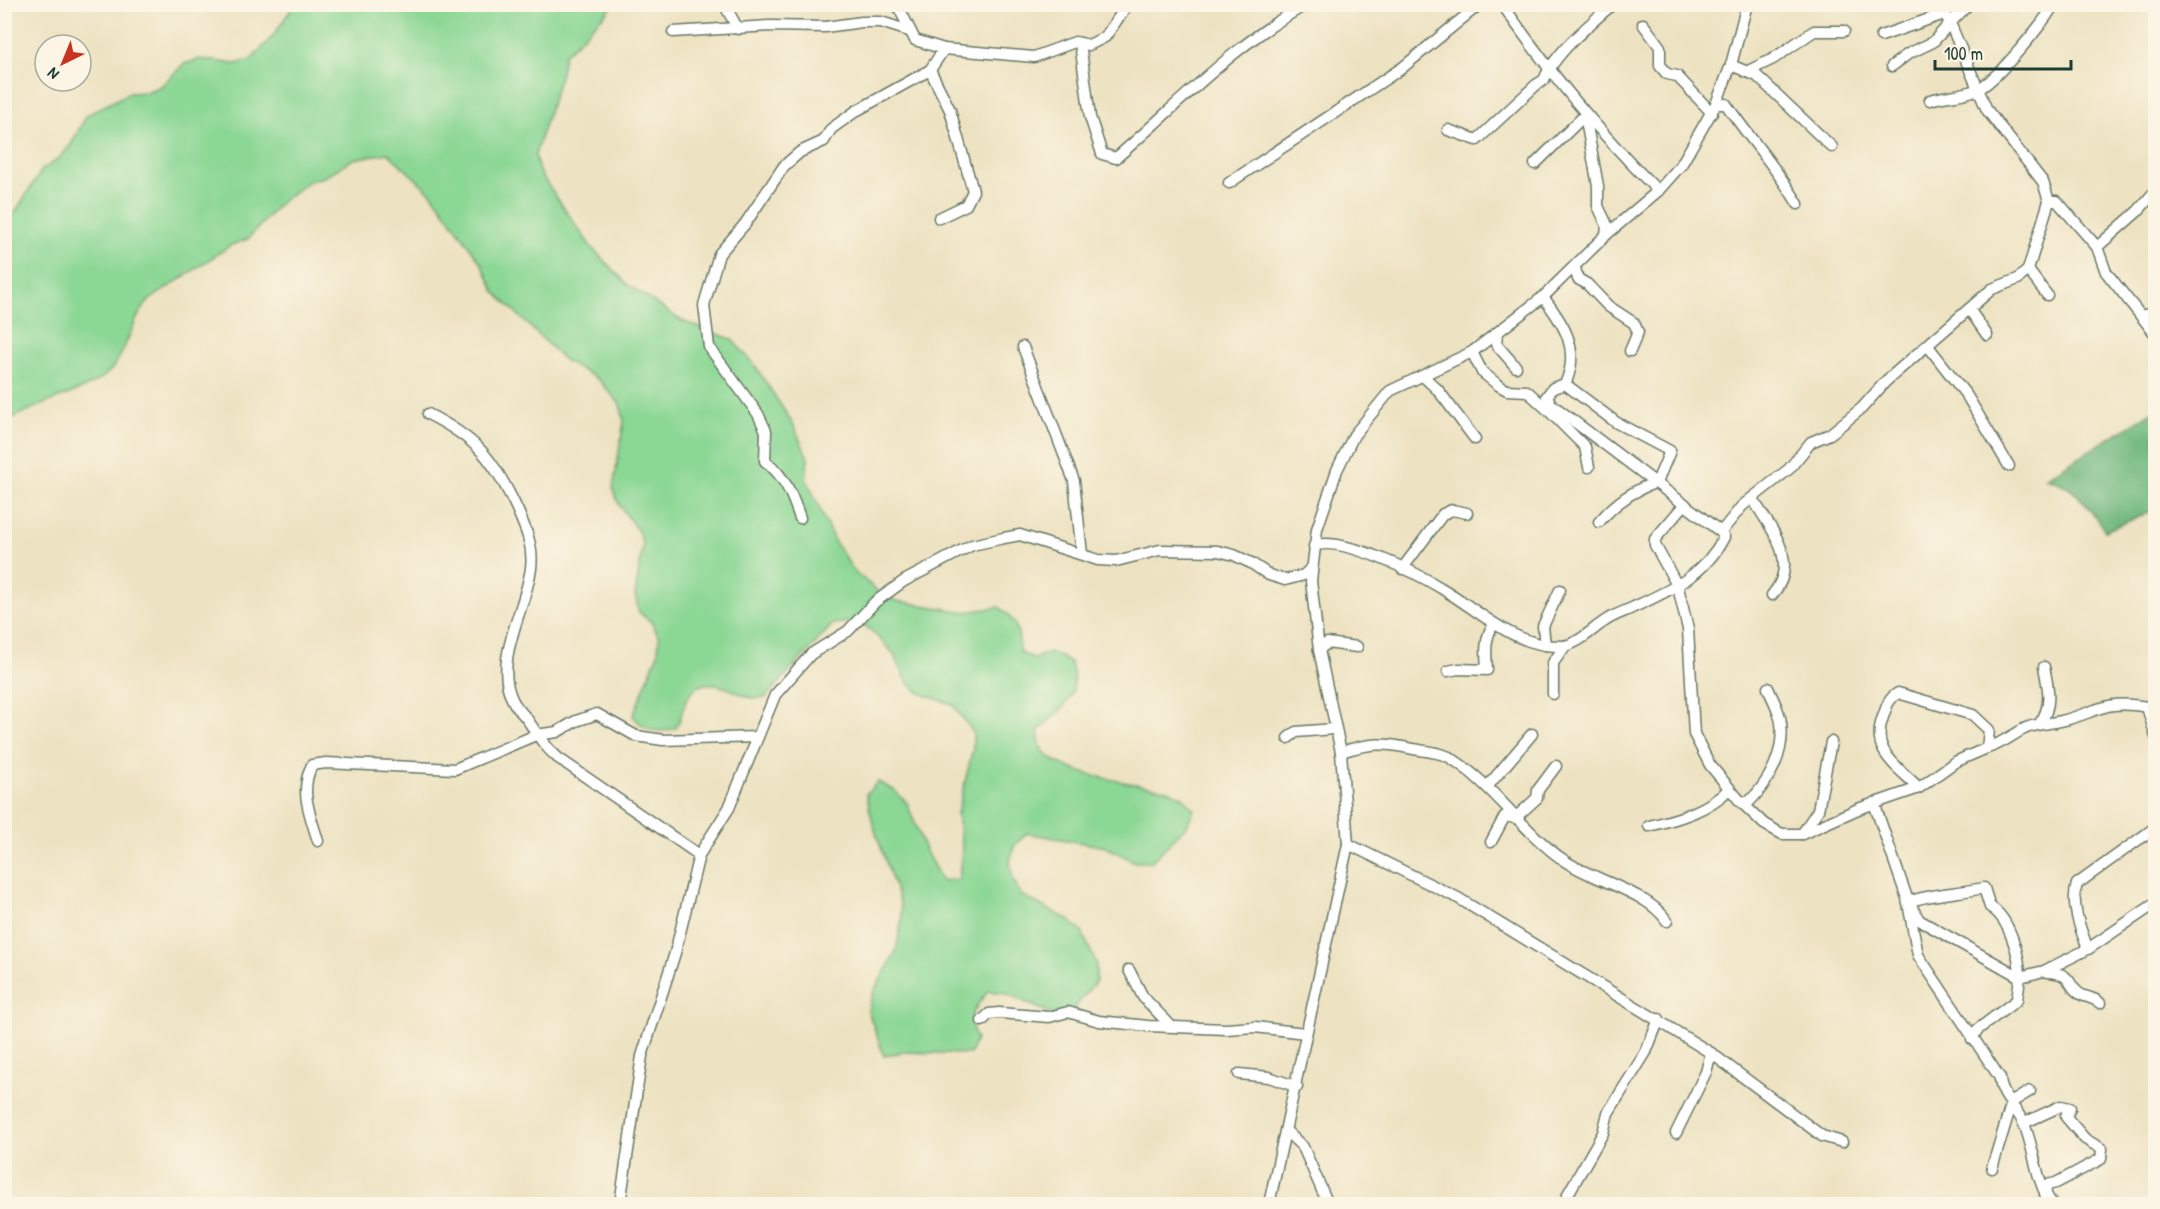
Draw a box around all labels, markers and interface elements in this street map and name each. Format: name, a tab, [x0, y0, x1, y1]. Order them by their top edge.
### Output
north arrow	[33, 33, 93, 93]
scale bar	[1935, 33, 2072, 71]
text: 100 m	[1944, 41, 1983, 66]
text: N	[42, 63, 63, 85]

